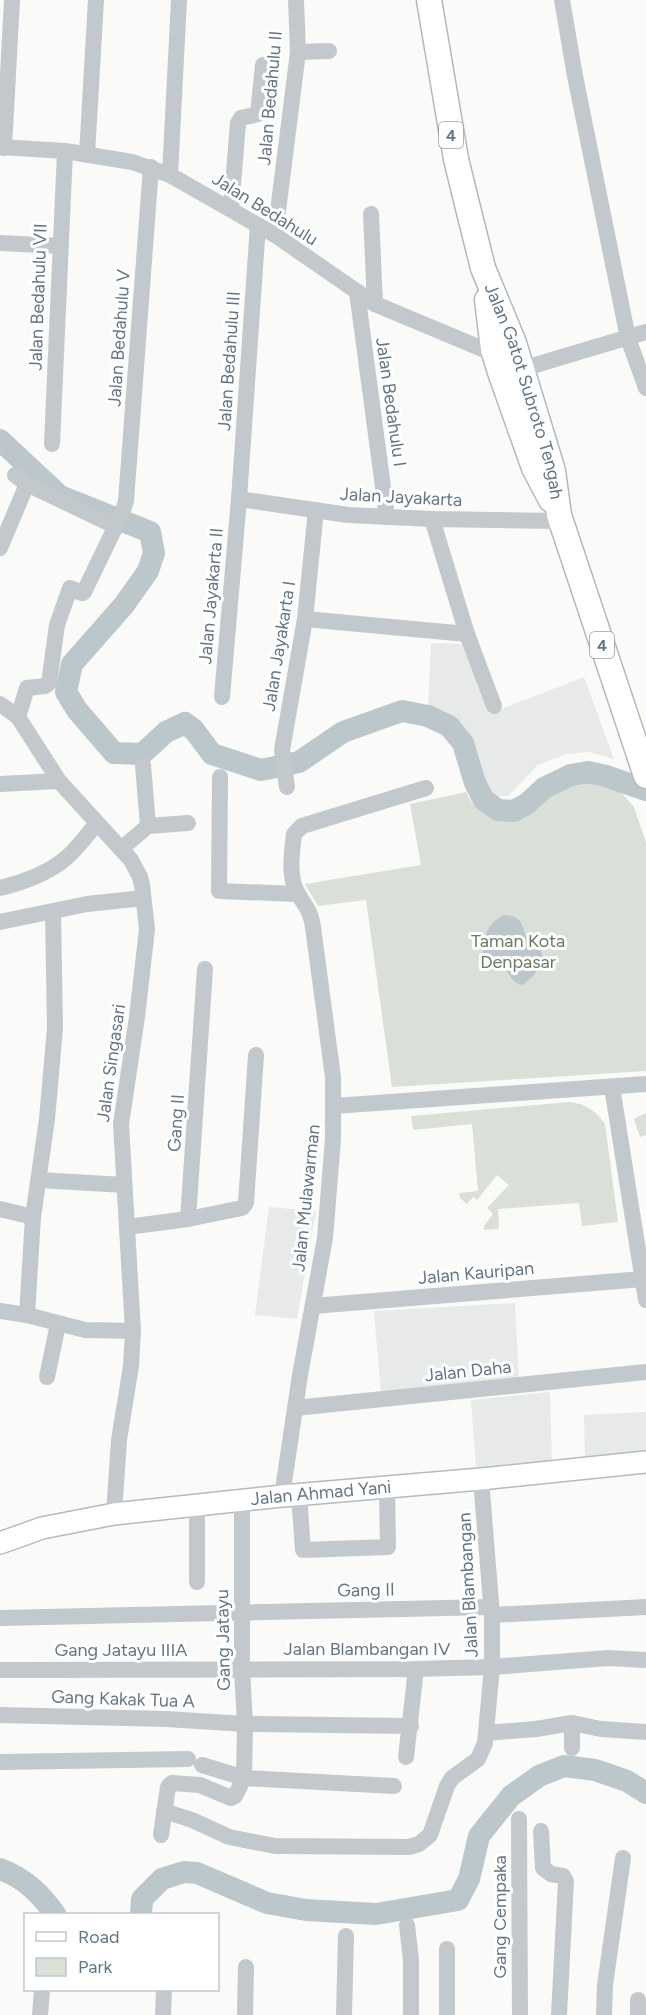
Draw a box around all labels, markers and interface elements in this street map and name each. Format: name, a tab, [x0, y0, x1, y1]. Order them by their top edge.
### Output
street label: Jalan Bedahulu II	[253, 30, 287, 166]
road number: 4	[439, 122, 463, 148]
street label: Jalan Bedahulu	[208, 168, 322, 250]
street label: Jalan Bedahulu VII	[24, 223, 52, 371]
street label: Jalan Bedahulu V	[103, 268, 135, 407]
street label: Jalan Gatot Subroto Tengah	[480, 280, 568, 501]
street label: Jalan Bedahulu III	[213, 290, 245, 432]
street label: Jalan Bedahulu I	[371, 336, 411, 468]
street label: Jalan Jayakarta	[339, 483, 463, 511]
street label: Jalan Jayakarta II	[194, 527, 228, 665]
street label: Jalan Jayakarta I	[258, 579, 300, 713]
road number: 4	[590, 632, 614, 658]
park label: Taman Kota Denpasar	[471, 930, 565, 973]
street label: Jalan Singasari	[92, 1003, 130, 1123]
street label: Gang II	[163, 1093, 189, 1153]
street label: Jalan Mulawarman	[287, 1123, 325, 1273]
street label: Jalan Kauripan	[417, 1257, 535, 1289]
street label: Jalan Daha	[424, 1356, 512, 1386]
street label: Jalan Ahmad Yani	[250, 1476, 392, 1510]
street label: Jalan Blambangan	[453, 1512, 483, 1658]
street label: Gang II	[337, 1578, 395, 1602]
street label: Gang Jatayu	[211, 1589, 235, 1691]
street label: Jalan Blambangan IV	[284, 1638, 451, 1660]
street label: Gang Jatayu IIIA	[55, 1639, 187, 1661]
street label: Gang Kakak Tua A	[51, 1685, 195, 1713]
street label: Gang Cempaka	[489, 1855, 511, 1979]
legend	[24, 1913, 219, 1991]
text: Road	[78, 1926, 119, 1948]
text: Park	[78, 1956, 113, 1978]

